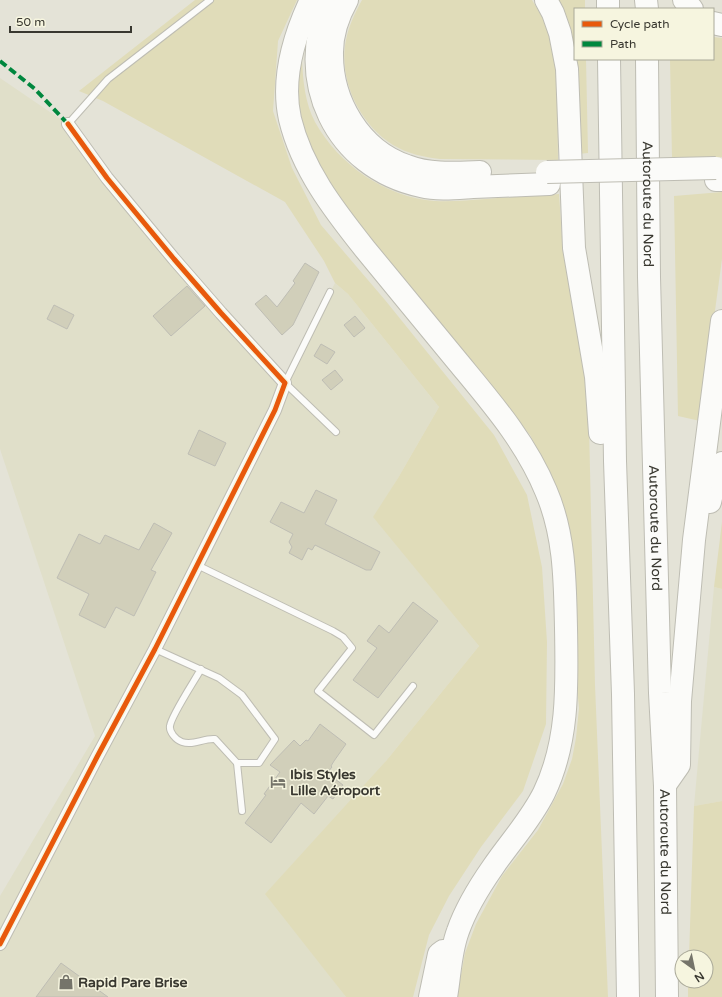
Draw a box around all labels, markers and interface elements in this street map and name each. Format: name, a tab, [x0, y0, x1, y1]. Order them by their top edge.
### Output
scale bar	[10, 8, 131, 34]
legend	[574, 8, 714, 60]
text: 50 m	[16, 15, 45, 29]
text: Cycle path	[610, 17, 669, 31]
text: Path	[610, 37, 636, 51]
street label: Autoroute du Nord	[639, 141, 657, 267]
street label: Autoroute du Nord	[645, 465, 665, 591]
place label: Ibis Styles Lille Aéroport	[290, 766, 381, 799]
hotel icon: Ibis Styles Lille Aéroport	[269, 773, 287, 791]
street label: Autoroute du Nord	[656, 789, 674, 915]
north arrow	[674, 949, 714, 989]
text: N	[692, 969, 706, 985]
shop icon: Rapid Pare Brise	[57, 973, 75, 991]
place label: Rapid Pare Brise	[78, 974, 187, 991]

